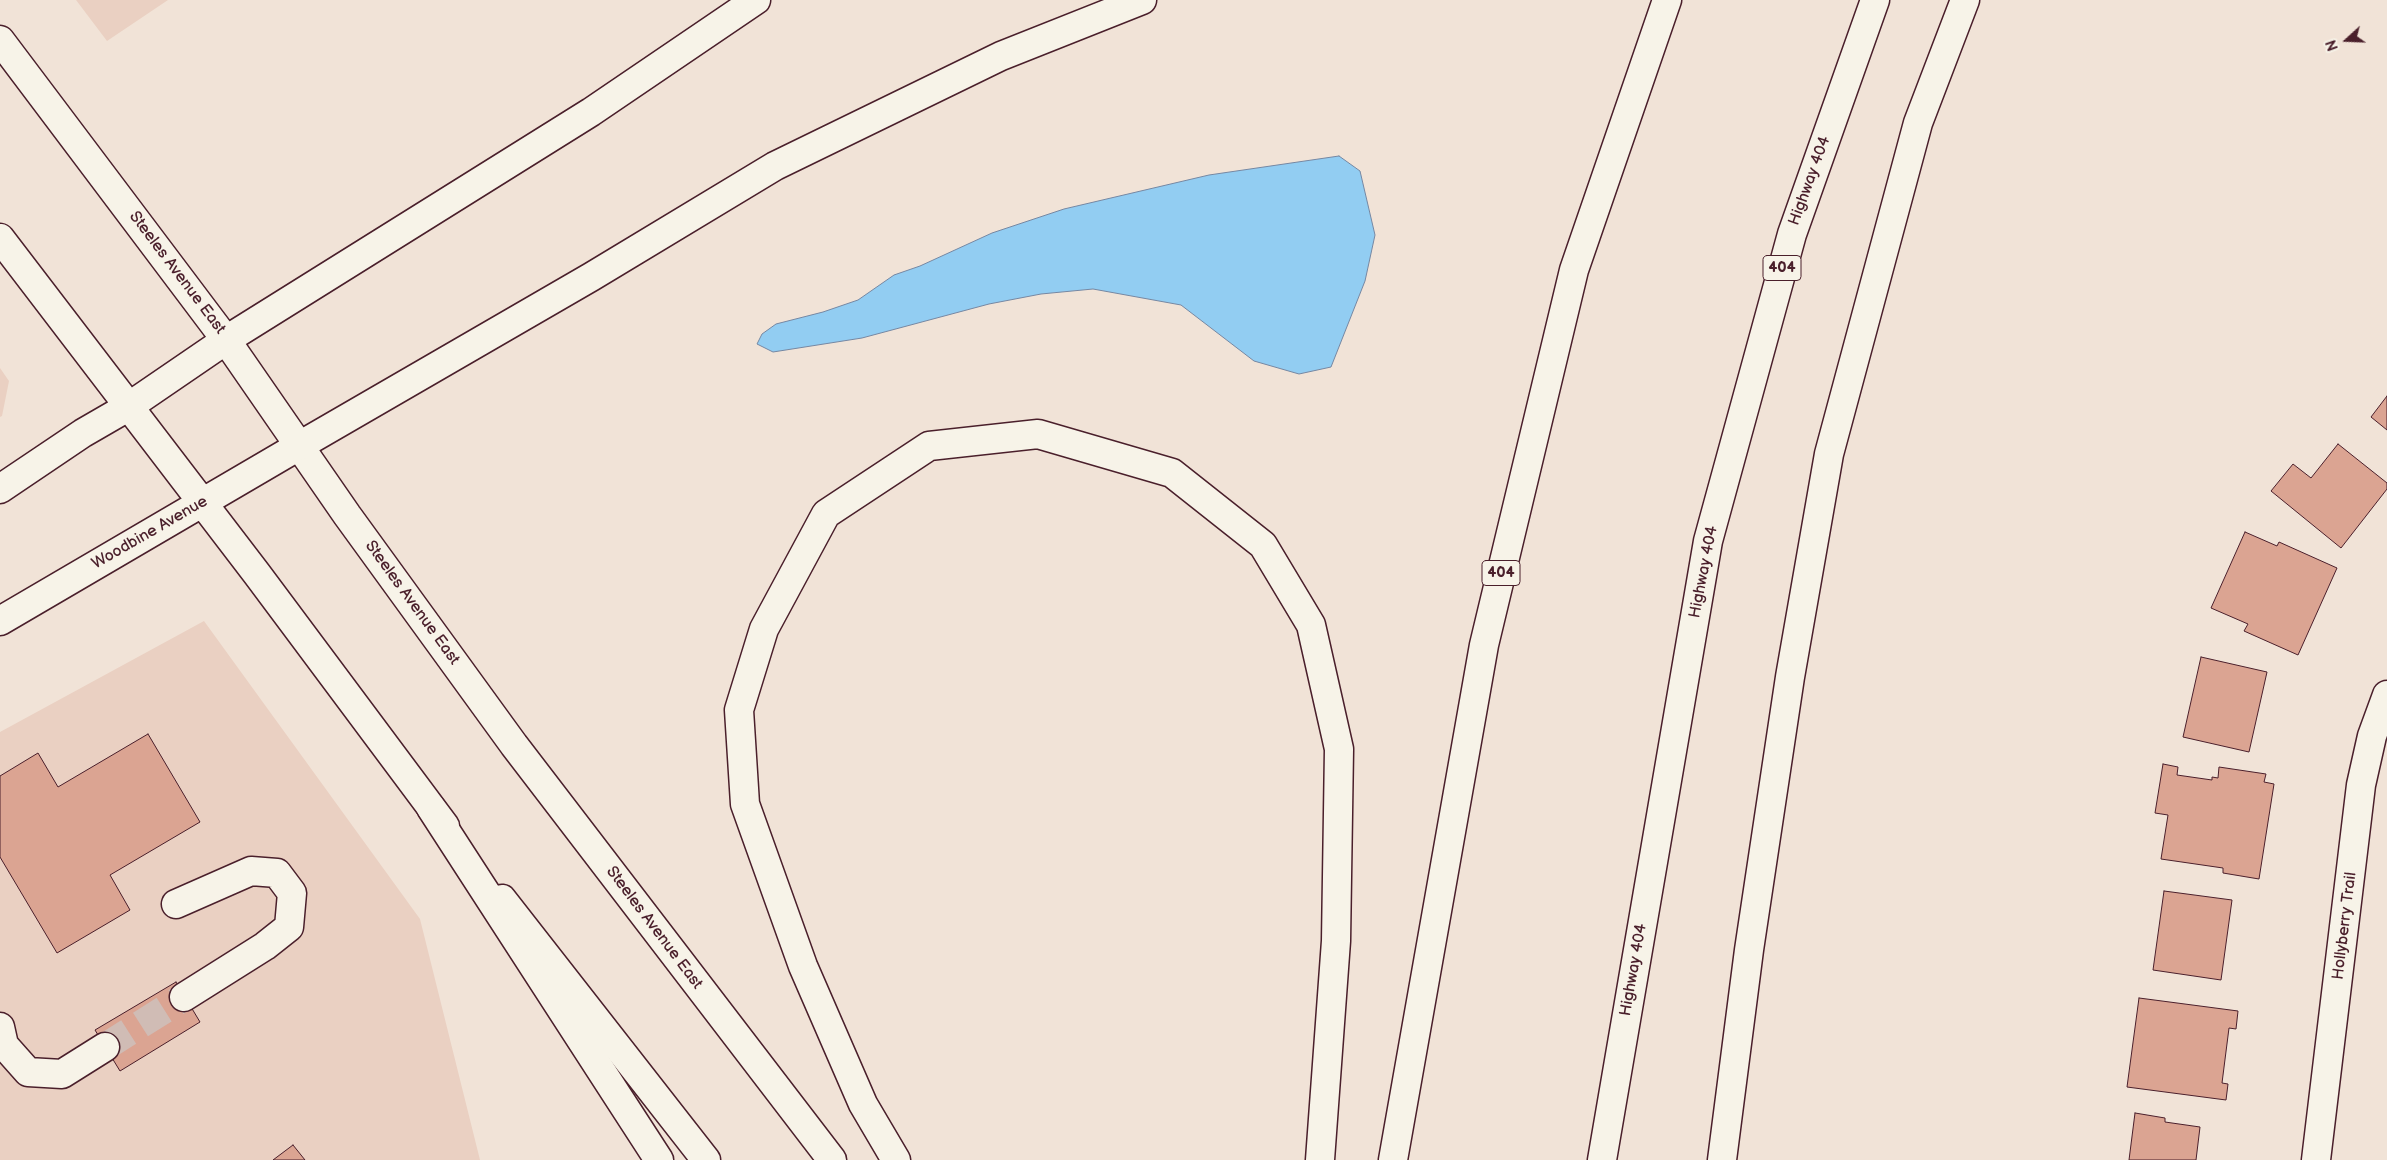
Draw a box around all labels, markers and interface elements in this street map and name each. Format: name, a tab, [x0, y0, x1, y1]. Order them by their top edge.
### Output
north arrow	[2322, 15, 2372, 65]
text: N	[2323, 37, 2342, 53]
street label: Highway 404	[1785, 134, 1835, 228]
street label: Steeles Avenue East	[125, 208, 229, 338]
road number: 404	[1763, 256, 1801, 280]
street label: Woodbine Avenue	[89, 492, 211, 574]
street label: Highway 404	[1686, 524, 1722, 620]
street label: Steeles Avenue East	[361, 537, 463, 669]
road number: 404	[1482, 560, 1520, 586]
street label: Steeles Avenue East	[602, 863, 706, 993]
street label: Hollyberry Trail	[2329, 871, 2361, 981]
street label: Highway 404	[1616, 922, 1652, 1018]

